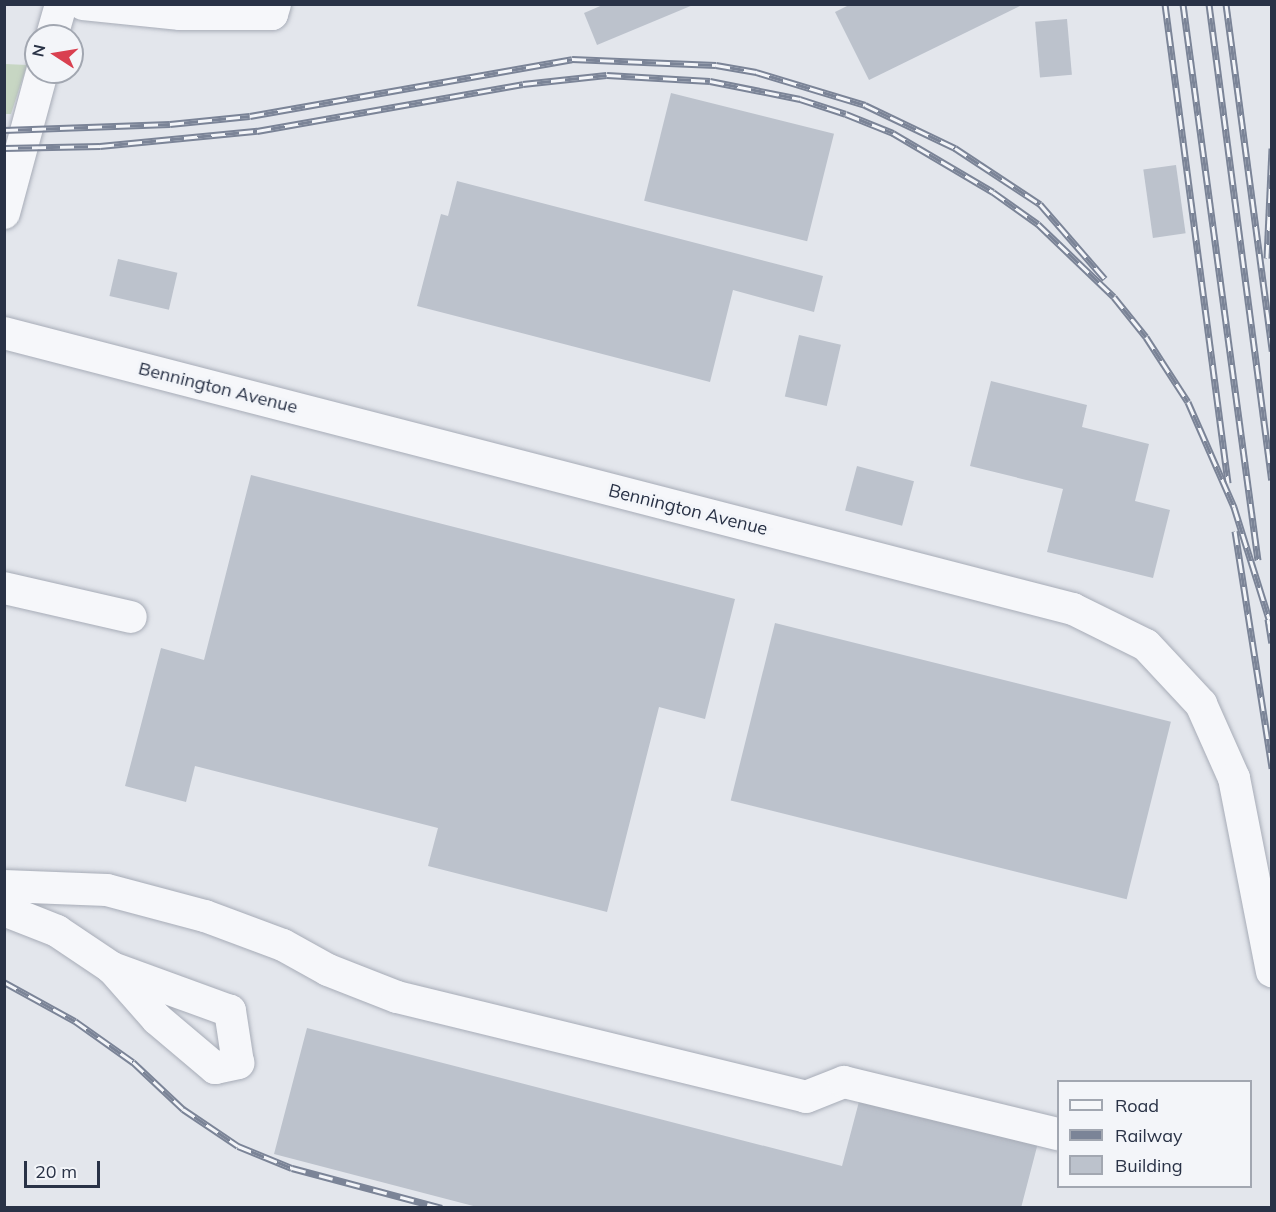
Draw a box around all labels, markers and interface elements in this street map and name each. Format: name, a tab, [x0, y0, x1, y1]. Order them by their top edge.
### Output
north arrow	[24, 24, 84, 84]
text: N	[27, 43, 49, 59]
street label: Bennington Avenue	[136, 358, 300, 418]
street label: Bennington Avenue	[606, 480, 770, 540]
legend	[1057, 1080, 1252, 1188]
text: Road	[1115, 1094, 1159, 1117]
text: Railway	[1115, 1124, 1183, 1147]
scale bar	[27, 1149, 104, 1187]
text: Building	[1115, 1154, 1183, 1177]
text: 20 m	[35, 1160, 77, 1183]

